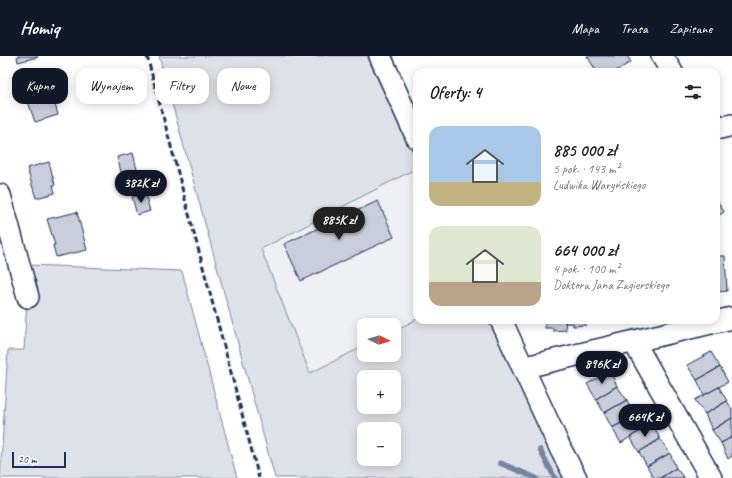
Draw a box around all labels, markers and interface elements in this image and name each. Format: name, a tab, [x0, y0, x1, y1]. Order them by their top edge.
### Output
text: Homiq	[20, 16, 59, 40]
text: Mapa	[572, 20, 599, 37]
text: Trasa	[621, 20, 648, 37]
text: Zapisane	[670, 20, 712, 37]
chip: Kupno	[12, 68, 68, 104]
chip: Wynajem	[76, 68, 147, 104]
chip: Filtry	[155, 68, 209, 104]
chip: Nowe	[217, 68, 270, 104]
icon: filters	[682, 81, 704, 103]
text: Oferty: 4	[429, 82, 481, 103]
text: 885 000 zł	[553, 140, 616, 161]
icon: home	[461, 142, 509, 190]
text: 5 pok. · 143 m²	[553, 161, 620, 177]
pin: 382K zł	[104, 170, 178, 204]
text: 382K zł	[124, 175, 158, 191]
text: Ludwika Waryńskiego	[553, 177, 645, 193]
pin: 885K zł	[302, 207, 376, 241]
text: 885K zł	[322, 212, 356, 228]
text: 664 000 zł	[553, 240, 617, 261]
icon: home	[461, 242, 509, 290]
text: 4 pok. · 100 m²	[553, 261, 620, 277]
text: Doktora Jana Zagierskiego	[553, 277, 669, 293]
north arrow	[357, 318, 401, 362]
map controls	[357, 318, 401, 466]
pin: 896K zł	[565, 351, 639, 385]
text: 896K zł	[585, 356, 619, 372]
button: +	[357, 370, 401, 414]
pin: 664K zł	[608, 404, 682, 438]
text: 664K zł	[628, 409, 662, 425]
button: −	[357, 422, 401, 466]
scale bar	[12, 450, 66, 469]
text: 20 m	[18, 452, 37, 466]

